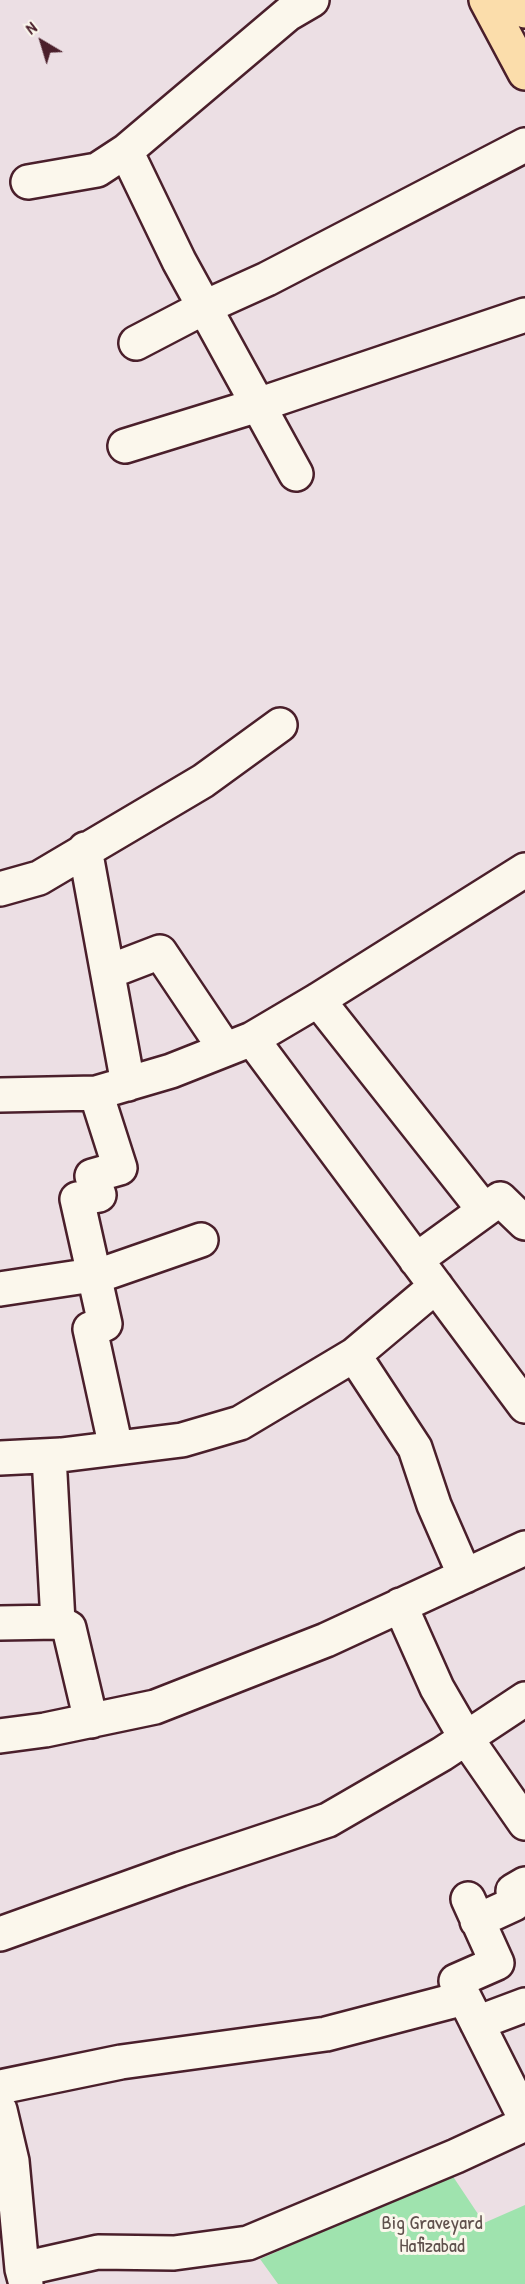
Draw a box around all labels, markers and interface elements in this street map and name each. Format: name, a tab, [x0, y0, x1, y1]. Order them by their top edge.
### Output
north arrow	[12, 12, 72, 72]
text: N	[21, 17, 41, 39]
park label: Big Graveyard Hafizabad	[381, 2212, 483, 2259]

